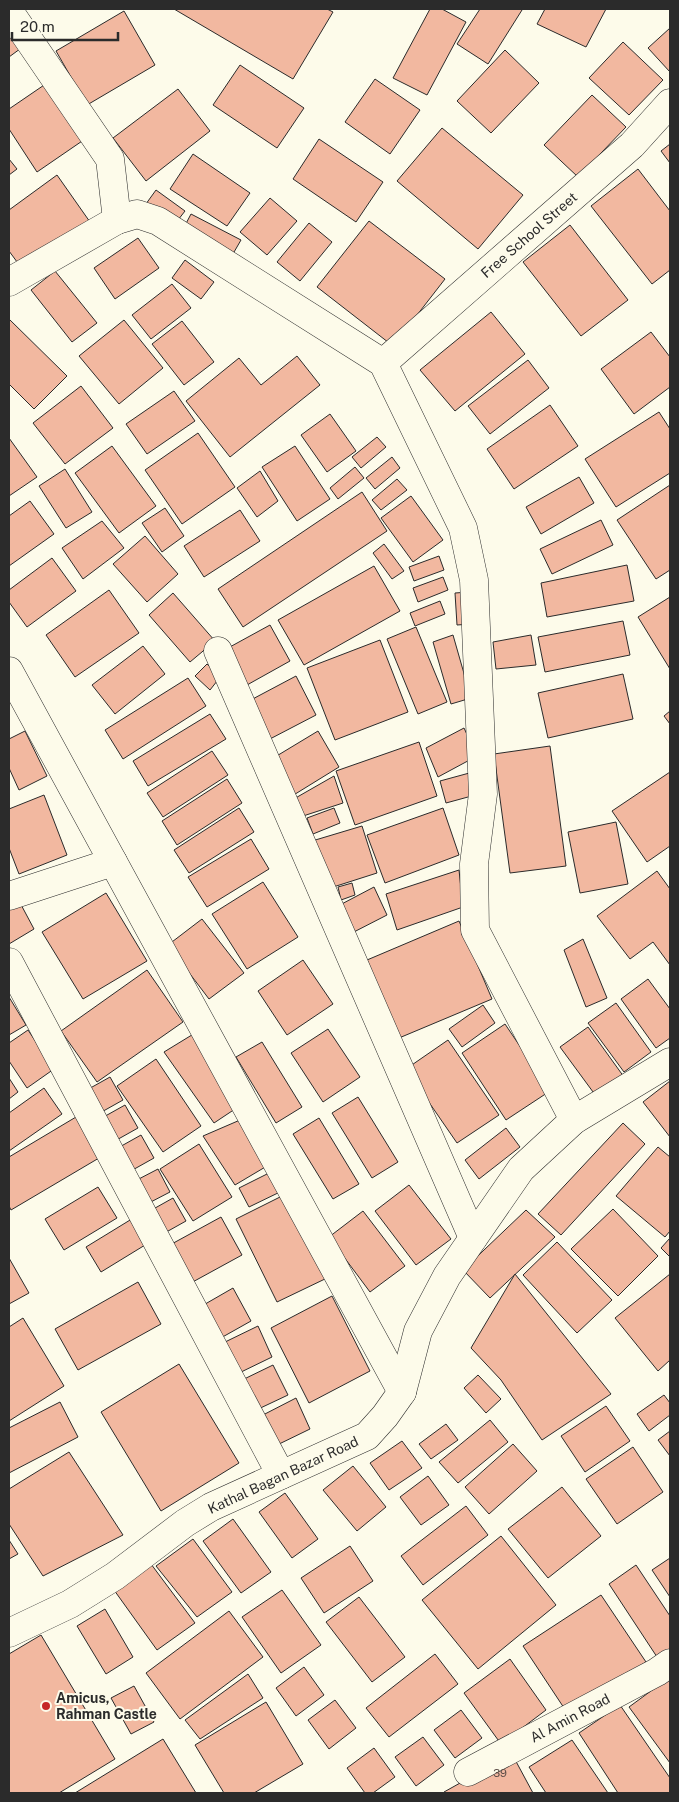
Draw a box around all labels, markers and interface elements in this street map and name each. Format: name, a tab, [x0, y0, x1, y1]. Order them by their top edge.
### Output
scale bar	[12, 10, 119, 42]
text: 20 m	[20, 18, 55, 35]
street label: Free School Street	[478, 189, 580, 281]
street label: Kathal Bagan Bazar Road	[205, 1433, 361, 1517]
place label: Amicus, Rahman Castle	[56, 1690, 157, 1722]
street label: Al Amin Road	[527, 1690, 613, 1746]
marker: Amicus, Rahman Castle	[40, 1700, 52, 1712]
house number: 39	[493, 1767, 507, 1779]

